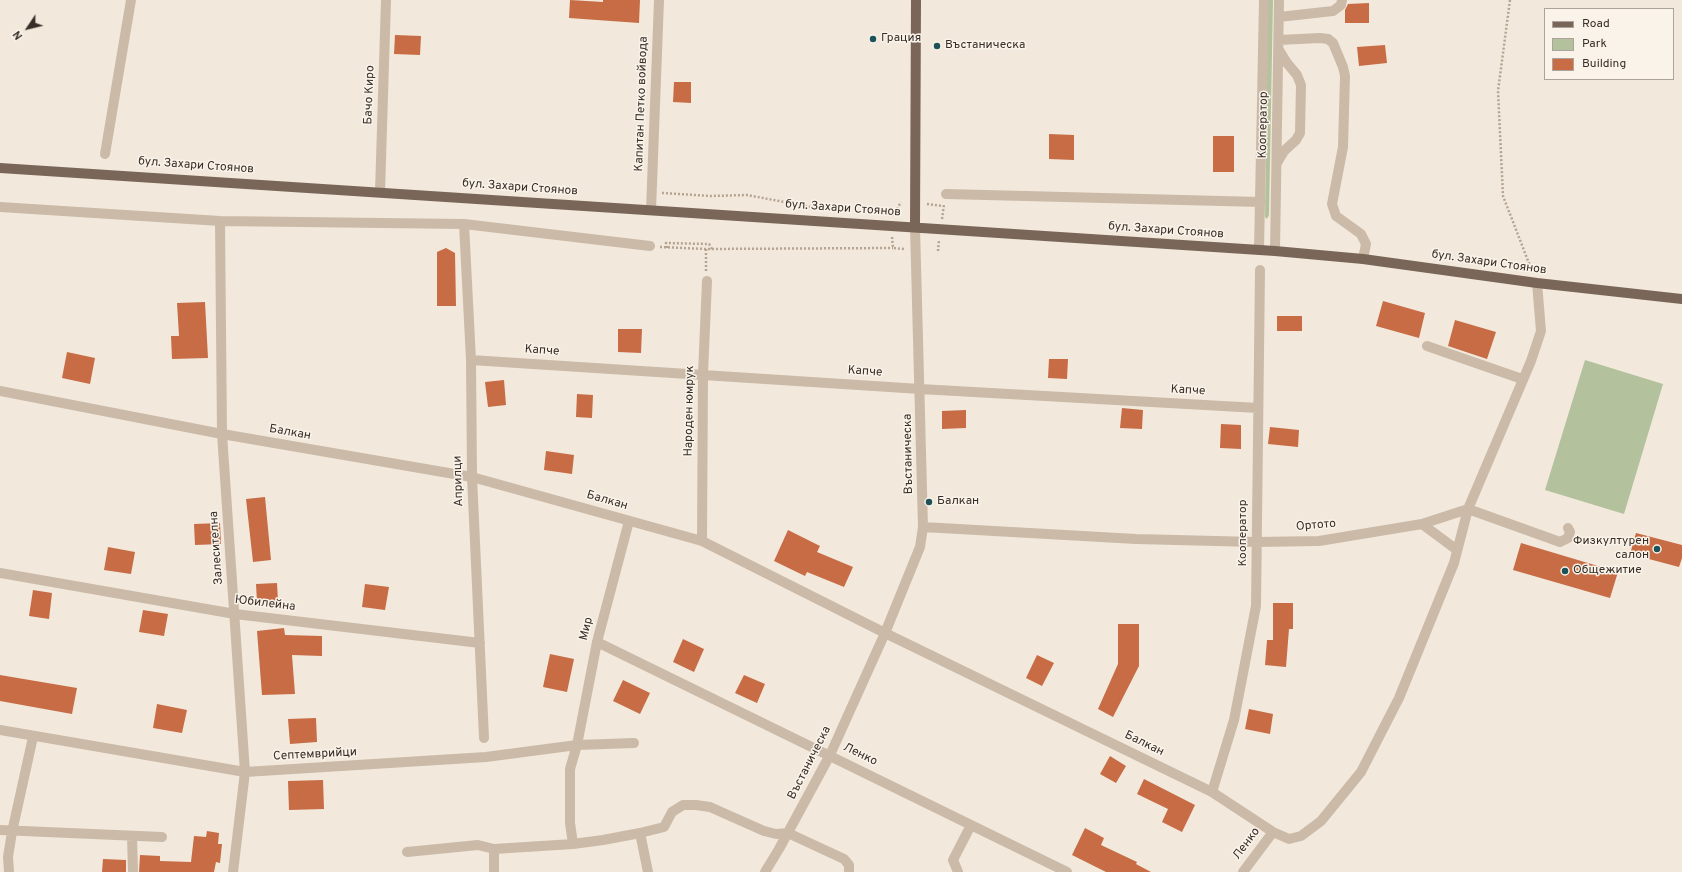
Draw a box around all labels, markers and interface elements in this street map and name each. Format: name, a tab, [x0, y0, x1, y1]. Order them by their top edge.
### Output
north arrow	[8, 8, 48, 48]
legend	[1544, 8, 1674, 80]
text: Road	[1582, 16, 1610, 32]
text: N	[10, 28, 26, 42]
place label: Грация	[881, 32, 921, 46]
marker: Грация	[868, 34, 878, 44]
street label: Капитан Петко войвода	[632, 36, 652, 172]
text: Park	[1582, 36, 1607, 52]
place label: Въстаническа	[945, 39, 1025, 53]
marker: Въстаническа	[932, 41, 942, 51]
text: Building	[1582, 56, 1626, 72]
street label: Бачо Киро	[362, 65, 378, 125]
street label: Кооператор	[1256, 91, 1272, 159]
street label: бул. Захари Стоянов	[138, 155, 254, 177]
street label: бул. Захари Стоянов	[462, 177, 578, 199]
street label: бул. Захари Стоянов	[785, 198, 901, 220]
street label: бул. Захари Стоянов	[1108, 220, 1224, 242]
street label: бул. Захари Стоянов	[1430, 248, 1548, 278]
street label: Капче	[524, 343, 560, 359]
street label: Капче	[847, 364, 883, 380]
street label: Народен юмрук	[682, 366, 698, 456]
street label: Капче	[1170, 383, 1206, 399]
street label: Въстаническа	[901, 414, 917, 494]
street label: Балкан	[268, 422, 312, 444]
street label: Априлци	[451, 455, 467, 507]
street label: Балкан	[585, 488, 629, 514]
place label: Балкан	[937, 495, 979, 509]
marker: Балкан	[924, 497, 934, 507]
street label: Кооператор	[1237, 500, 1251, 566]
street label: Залесителна	[207, 511, 227, 585]
street label: Ортото	[1295, 517, 1337, 535]
place label: Физкултурен салон	[1573, 535, 1649, 563]
marker: Физкултурен салон	[1652, 544, 1662, 554]
place label: Общежитие	[1573, 564, 1642, 578]
marker: Общежитие	[1560, 566, 1570, 576]
street label: Юбилейна	[234, 593, 296, 615]
street label: Мир	[577, 616, 597, 642]
street label: Въстаническа	[785, 724, 835, 802]
street label: Балкан	[1122, 728, 1166, 760]
street label: Ленко	[840, 741, 880, 769]
street label: Септемврийци	[273, 746, 357, 764]
street label: Ленко	[1230, 825, 1264, 863]

